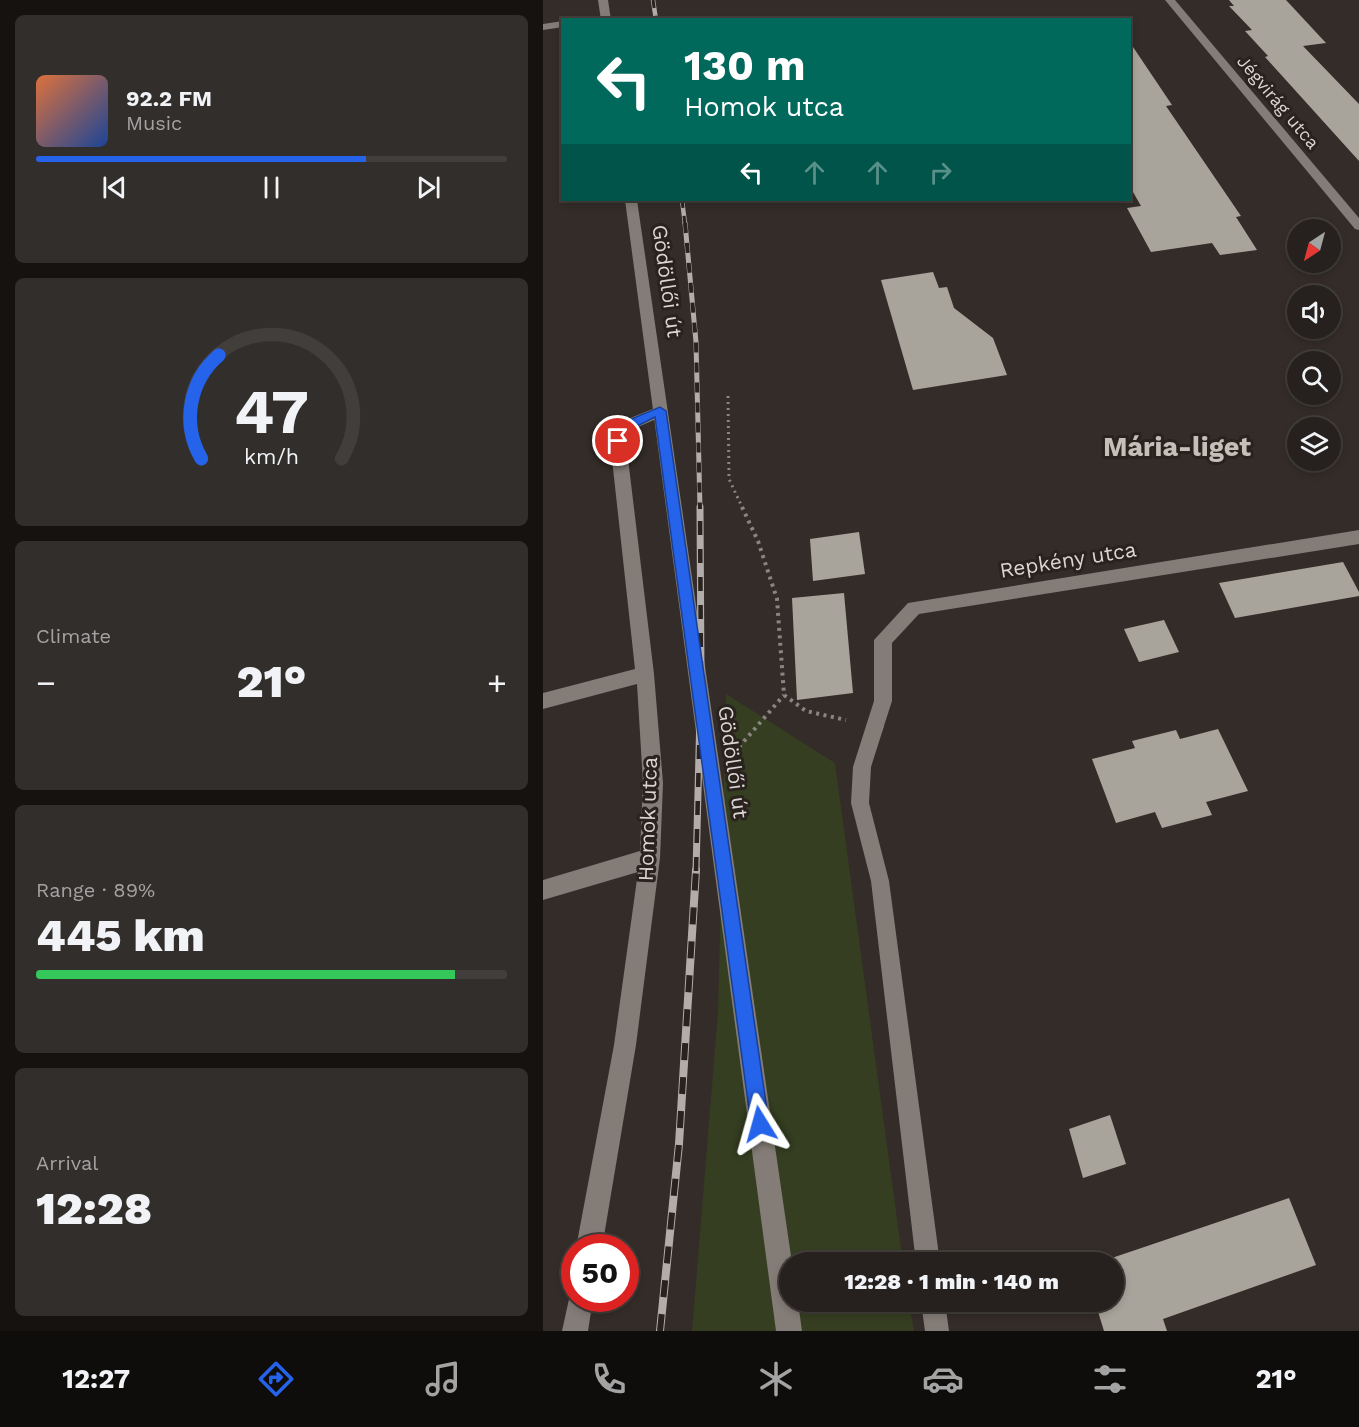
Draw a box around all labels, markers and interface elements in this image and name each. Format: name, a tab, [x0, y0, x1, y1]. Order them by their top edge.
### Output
text: 130 m	[684, 41, 806, 90]
icon: left	[585, 42, 663, 120]
street label: Jégvirág utca	[1233, 50, 1324, 153]
text: 92.2 FM	[126, 86, 212, 111]
text: Homok utca	[684, 91, 844, 123]
text: Music	[126, 111, 182, 135]
icon: left	[735, 156, 768, 189]
icon: ahead	[798, 156, 831, 189]
icon: ahead	[861, 156, 894, 189]
icon: right	[924, 156, 957, 189]
icon: previous	[98, 171, 131, 204]
icon: pause	[255, 171, 288, 204]
icon: next	[412, 171, 445, 204]
north arrow	[1287, 219, 1341, 273]
map controls	[1287, 219, 1341, 471]
street label: Gödöllői út	[647, 223, 688, 339]
button: sound	[1287, 285, 1341, 339]
button: search	[1287, 351, 1341, 405]
text: 47	[234, 375, 309, 448]
pin	[592, 415, 643, 466]
button: layers	[1287, 417, 1341, 471]
icon: arrive	[601, 424, 634, 457]
district label: Mária-liget	[1103, 431, 1251, 463]
text: km/h	[244, 445, 299, 470]
street label: Repkény utca	[998, 536, 1138, 583]
text: Climate	[36, 624, 111, 648]
text: 21°	[237, 655, 306, 708]
text: −	[36, 663, 56, 702]
text: +	[487, 663, 507, 702]
street label: Gödöllői út	[713, 704, 754, 820]
street label: Homok utca	[633, 756, 662, 882]
text: Range · 89%	[36, 878, 155, 902]
text: 445 km	[36, 909, 205, 962]
position arrow	[728, 1092, 792, 1156]
text: Arrival	[36, 1151, 98, 1175]
text: 12:28	[36, 1182, 152, 1235]
speed limit sign: 50	[561, 1234, 639, 1312]
text: 12:28 · 1 min · 140 m	[844, 1269, 1059, 1294]
icon: directions	[255, 1358, 297, 1400]
icon: music	[422, 1358, 464, 1400]
icon: phone	[588, 1358, 630, 1400]
icon: climate	[755, 1358, 797, 1400]
icon: car	[922, 1358, 964, 1400]
icon: filters	[1089, 1358, 1131, 1400]
text: 12:27	[62, 1363, 130, 1395]
text: 21°	[1255, 1363, 1297, 1395]

